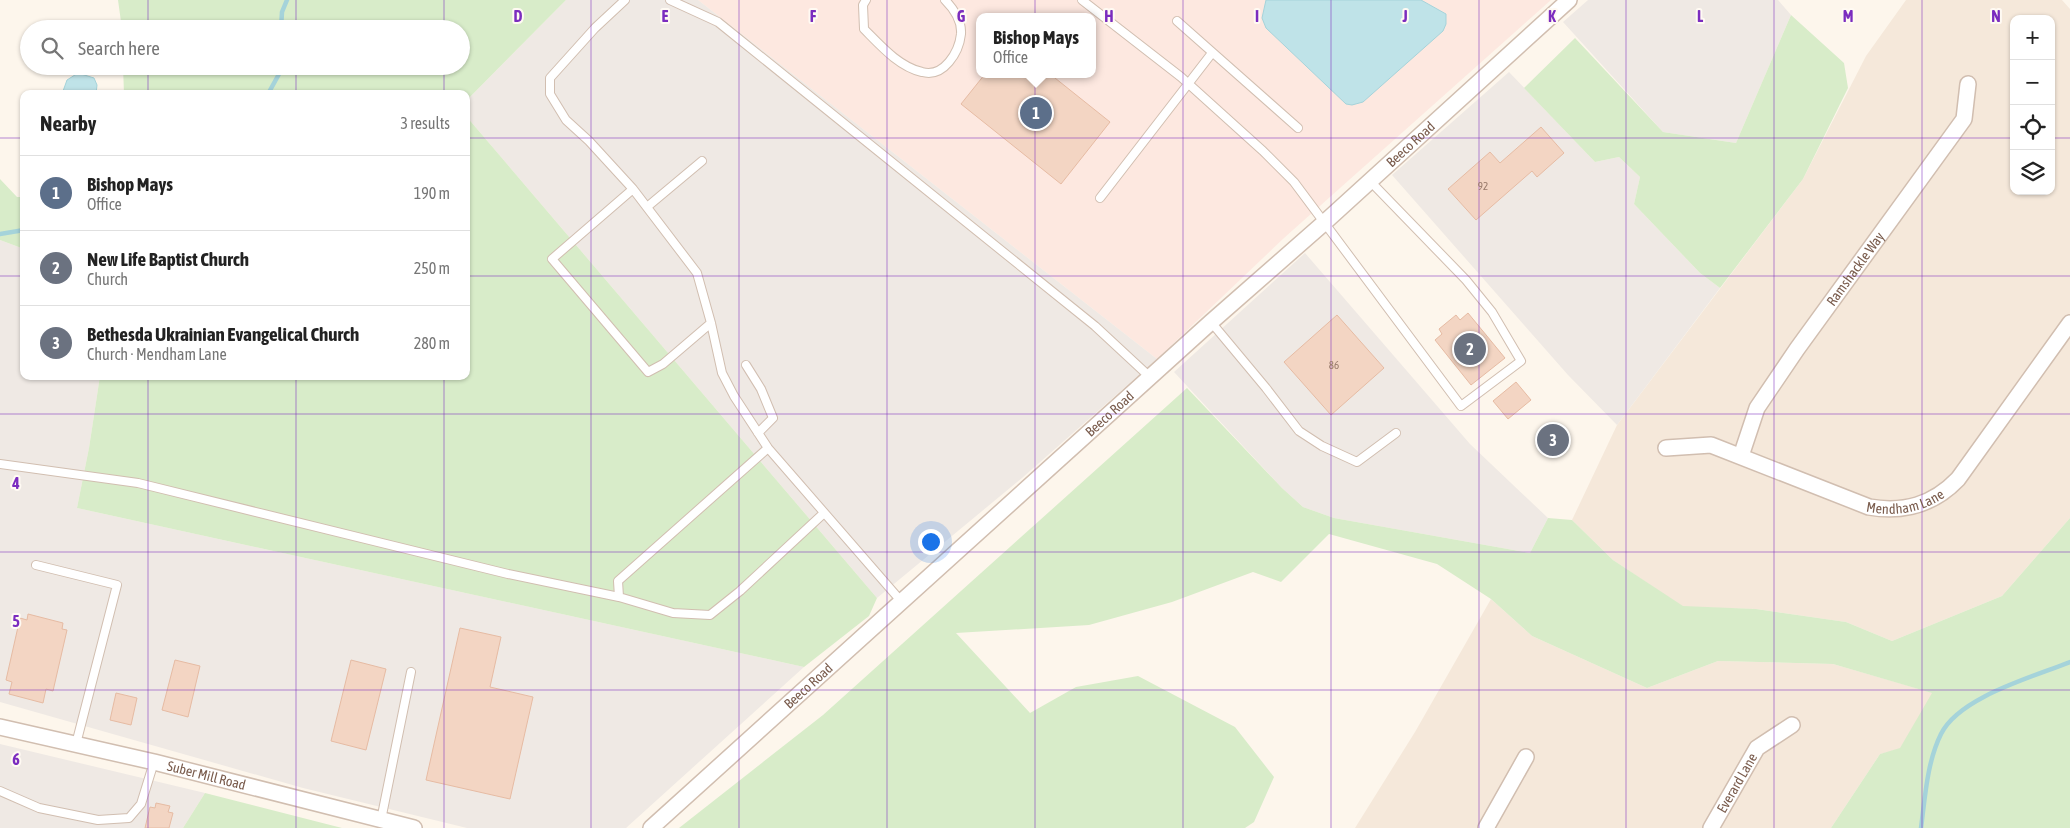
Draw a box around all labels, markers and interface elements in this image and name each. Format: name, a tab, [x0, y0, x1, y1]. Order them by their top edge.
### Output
text: D	[514, 7, 523, 25]
text: E	[662, 7, 669, 25]
text: F	[810, 7, 817, 25]
text: G	[957, 7, 966, 25]
text: H	[1104, 7, 1114, 25]
text: I	[1255, 7, 1259, 25]
text: J	[1401, 7, 1408, 25]
text: K	[1548, 7, 1556, 25]
text: L	[1697, 7, 1704, 25]
text: M	[1843, 7, 1853, 25]
text: N	[1991, 7, 2001, 25]
popup	[976, 13, 1096, 78]
map controls	[2010, 15, 2055, 195]
button: +	[2010, 15, 2055, 60]
search box	[20, 20, 470, 75]
text: Bishop Mays	[993, 26, 1079, 48]
icon: search	[38, 34, 66, 62]
text: Search here	[78, 37, 160, 59]
text: Office	[993, 48, 1028, 66]
button: −	[2010, 60, 2055, 105]
pin: 1	[1020, 94, 1052, 132]
button: locate	[2010, 105, 2055, 150]
text: Nearby	[40, 111, 96, 135]
text: 3 results	[400, 114, 450, 132]
street label: Beeco Road	[1383, 118, 1438, 170]
button: layers	[2010, 150, 2055, 195]
text: Bishop Mays	[87, 173, 173, 195]
house number: 92	[1478, 180, 1488, 192]
text: 1	[52, 184, 60, 202]
text: 190 m	[414, 184, 450, 202]
text: Office	[87, 195, 122, 213]
street label: Ramshackle Way	[1823, 229, 1887, 309]
text: New Life Baptist Church	[87, 248, 249, 270]
text: 2	[52, 259, 60, 277]
text: 250 m	[414, 259, 450, 277]
text: Church	[87, 270, 128, 288]
text: Bethesda Ukrainian Evangelical Church	[87, 323, 359, 345]
pin: 2	[1454, 330, 1486, 368]
text: 3	[52, 334, 60, 352]
text: 280 m	[414, 334, 450, 352]
text: Church · Mendham Lane	[87, 345, 227, 363]
house number: 86	[1329, 359, 1339, 371]
street label: Beeco Road	[1082, 388, 1137, 440]
pin: 3	[1537, 421, 1569, 459]
text: 4	[11, 474, 20, 492]
street label: Mendham Lane	[1865, 486, 1947, 517]
your location	[918, 529, 944, 555]
text: 5	[12, 612, 20, 630]
street label: Beeco Road	[781, 660, 836, 712]
text: 6	[12, 750, 20, 768]
street label: Everard Lane	[1714, 750, 1760, 816]
street label: Suber Mill Road	[165, 758, 247, 793]

